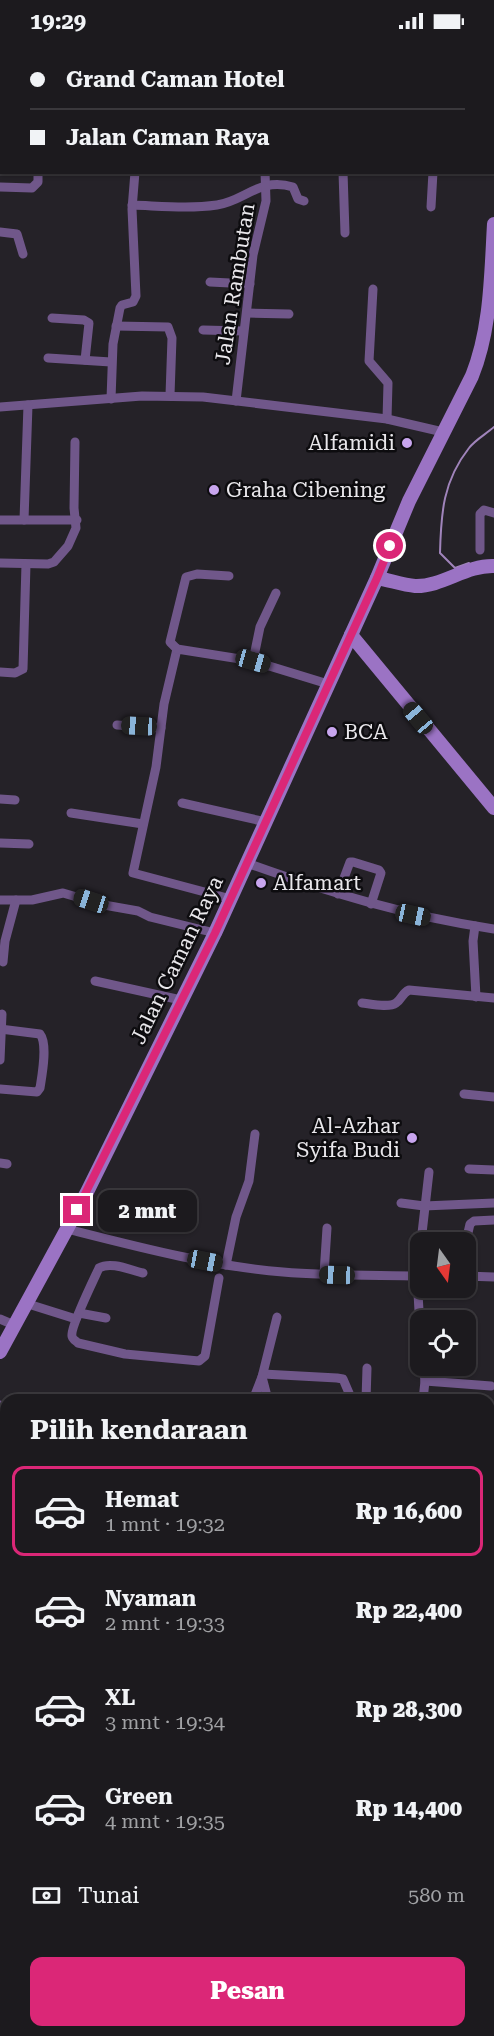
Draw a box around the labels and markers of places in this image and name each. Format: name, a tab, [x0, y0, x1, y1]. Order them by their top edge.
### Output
place label: Alfamidi	[308, 431, 395, 455]
marker: Alfamidi	[400, 436, 414, 450]
place label: Graha Cibening	[226, 478, 385, 502]
marker: Graha Cibening	[207, 483, 221, 497]
place label: BCA	[344, 720, 388, 744]
marker: BCA	[325, 725, 339, 739]
place label: Alfamart	[273, 871, 361, 895]
marker: Alfamart	[254, 876, 268, 890]
place label: Al-Azhar Syifa Budi	[296, 1114, 400, 1162]
marker: Al-Azhar Syifa Budi	[405, 1131, 419, 1145]

